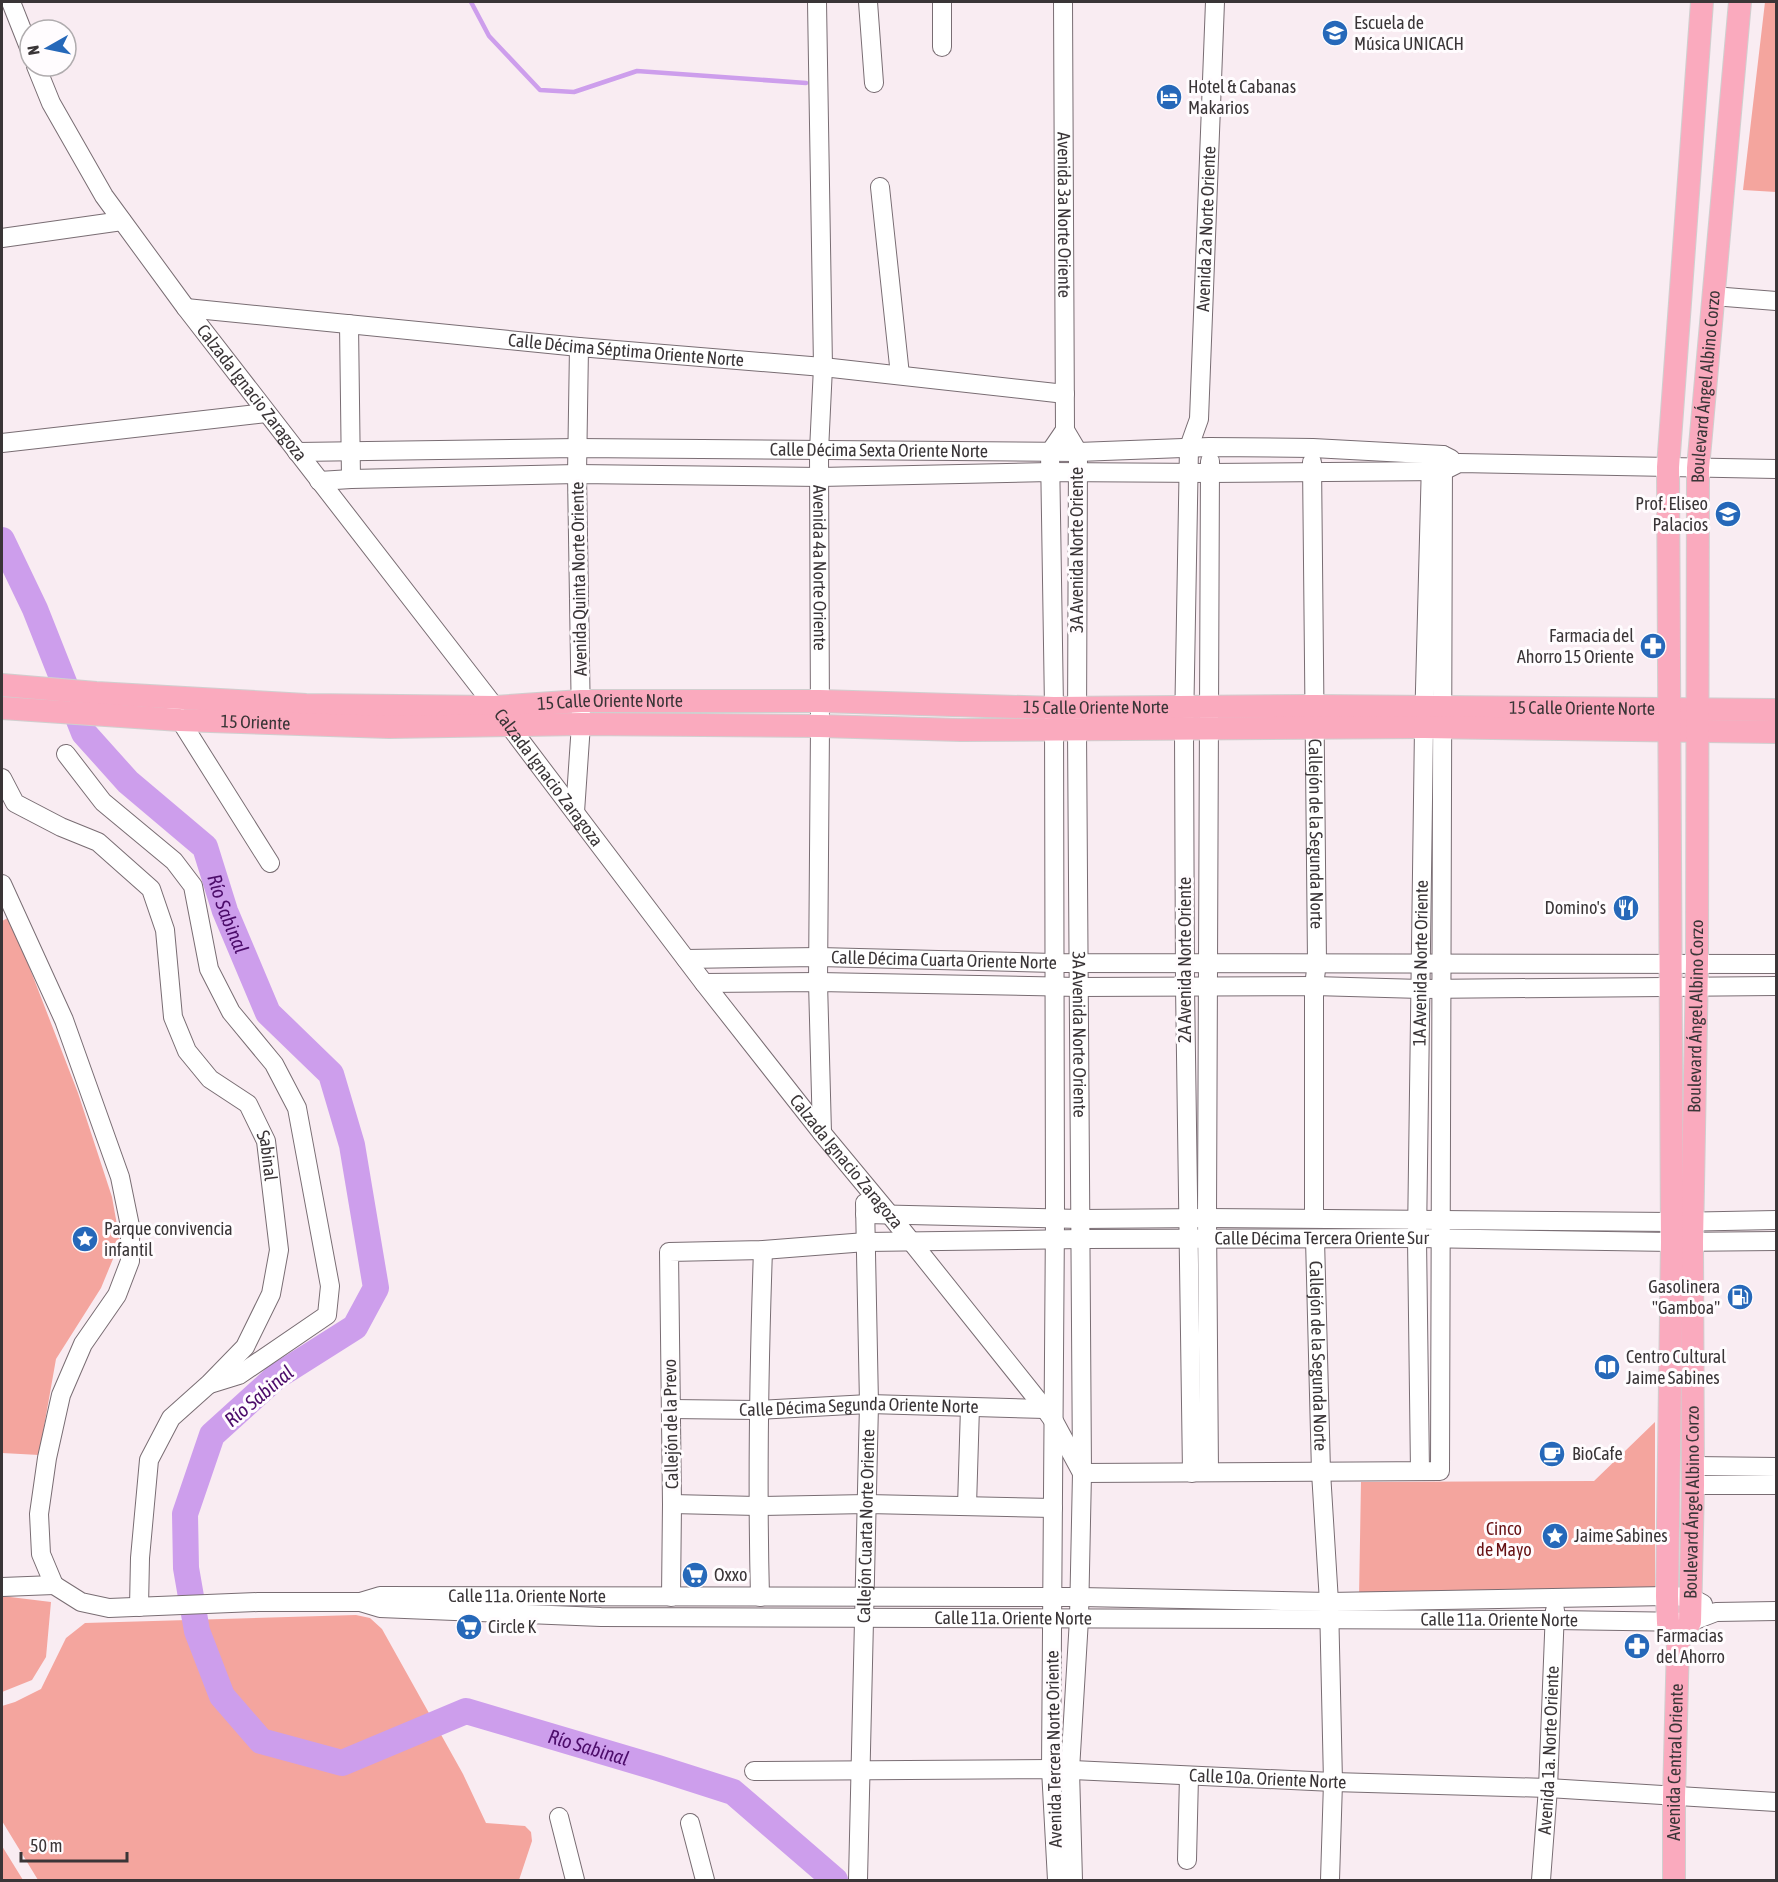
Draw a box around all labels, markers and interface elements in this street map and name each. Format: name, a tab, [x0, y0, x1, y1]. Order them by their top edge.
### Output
place label: Escuela de Música UNICACH	[1354, 12, 1464, 54]
north arrow	[18, 18, 78, 78]
school or university icon: Escuela de Música UNICACH	[1320, 18, 1350, 48]
text: N	[24, 44, 43, 56]
place label: Hotel & Cabanas Makarios	[1188, 76, 1296, 118]
hotel icon: Hotel & Cabanas Makarios	[1154, 82, 1184, 112]
street label: Avenida 3a Norte Oriente	[1054, 132, 1075, 298]
street label: Avenida 2a Norte Oriente	[1192, 146, 1219, 312]
street label: Boulevard Ángel Albino Corzo	[1687, 289, 1724, 483]
street label: Calzada Ignacio Zaragoza	[193, 320, 311, 465]
street label: Calle Décima Séptima Oriente Norte	[507, 329, 745, 370]
street label: Calle Décima Sexta Oriente Norte	[770, 439, 988, 461]
street label: 3A Avenida Norte Oriente	[1066, 467, 1087, 633]
street label: Avenida Quinta Norte Oriente	[566, 482, 591, 676]
street label: Avenida 4a Norte Oriente	[809, 485, 831, 651]
place label: Prof. Eliseo Palacios	[1635, 493, 1708, 535]
school or university icon: Prof. Eliseo Palacios	[1713, 499, 1743, 529]
place label: Farmacia del Ahorro 15 Oriente	[1517, 625, 1634, 667]
pharmacy icon: Farmacia del Ahorro 15 Oriente	[1638, 631, 1668, 661]
street label: 15 Calle Oriente Norte	[536, 690, 683, 714]
street label: 15 Calle Oriente Norte	[1023, 696, 1169, 718]
street label: 15 Calle Oriente Norte	[1509, 697, 1655, 719]
street label: Calzada Ignacio Zaragoza	[490, 704, 608, 850]
street label: 15 Oriente	[220, 710, 291, 734]
street label: Callejón de la Segunda Norte	[1305, 739, 1328, 929]
water label: Río Sabinal	[203, 871, 254, 957]
street label: 2A Avenida Norte Oriente	[1174, 877, 1195, 1043]
street label: 1A Avenida Norte Oriente	[1409, 880, 1432, 1046]
restaurant icon: Domino's	[1611, 893, 1641, 923]
place label: Domino's	[1545, 897, 1606, 918]
street label: Boulevard Ángel Albino Corzo	[1683, 920, 1707, 1113]
street label: Calle Décima Cuarta Oriente Norte	[831, 946, 1057, 973]
street label: 3A Avenida Norte Oriente	[1068, 951, 1091, 1118]
street label: Calzada Ignacio Zaragoza	[786, 1090, 908, 1233]
street label: Sabinal	[252, 1127, 282, 1182]
place label: Parque convivencia infantil	[104, 1218, 233, 1260]
place icon: Parque convivencia infantil	[70, 1224, 100, 1254]
street label: Calle Décima Tercera Oriente Sur	[1214, 1227, 1430, 1249]
street label: Callejón de la Segunda Norte	[1306, 1260, 1331, 1451]
place label: Gasolinera "Gamboa"	[1648, 1276, 1720, 1318]
fuel station icon: Gasolinera "Gamboa"	[1725, 1282, 1755, 1312]
place label: Centro Cultural Jaime Sabines	[1626, 1346, 1726, 1388]
library icon: Centro Cultural Jaime Sabines	[1592, 1352, 1622, 1382]
street label: Callejón de la Prevo	[659, 1359, 682, 1489]
water label: Río Sabinal	[220, 1360, 298, 1431]
street label: Calle Décima Segunda Oriente Norte	[739, 1393, 979, 1420]
street label: Boulevard Ángel Albino Corzo	[1680, 1406, 1703, 1599]
street label: Callejón Cuarta Norte Oriente	[853, 1429, 878, 1623]
cafe icon: BioCafe	[1537, 1439, 1567, 1469]
place label: BioCafe	[1572, 1443, 1623, 1464]
park label: Cinco de Mayo	[1476, 1518, 1532, 1560]
place icon: Jaime Sabines	[1540, 1521, 1570, 1551]
place label: Jaime Sabines	[1574, 1525, 1668, 1546]
supermarket icon: Oxxo	[680, 1560, 710, 1590]
place label: Oxxo	[714, 1564, 747, 1585]
street label: Calle 11a. Oriente Norte	[448, 1585, 606, 1606]
street label: Calle 11a. Oriente Norte	[934, 1607, 1092, 1629]
street label: Calle 11a. Oriente Norte	[1420, 1609, 1578, 1630]
supermarket icon: Circle K	[454, 1612, 484, 1642]
place label: Circle K	[488, 1616, 536, 1637]
place label: Farmacias del Ahorro	[1656, 1625, 1725, 1667]
pharmacy icon: Farmacias del Ahorro	[1622, 1631, 1652, 1661]
street label: Avenida Tercera Norte Oriente	[1041, 1650, 1066, 1848]
street label: Avenida 1a. Norte Oriente	[1533, 1665, 1563, 1835]
street label: Avenida Central Oriente	[1663, 1683, 1687, 1841]
water label: Río Sabinal	[546, 1724, 632, 1770]
street label: Calle 10a. Oriente Norte	[1189, 1764, 1347, 1792]
scale bar	[21, 1825, 128, 1863]
text: 50 m	[30, 1835, 62, 1856]

